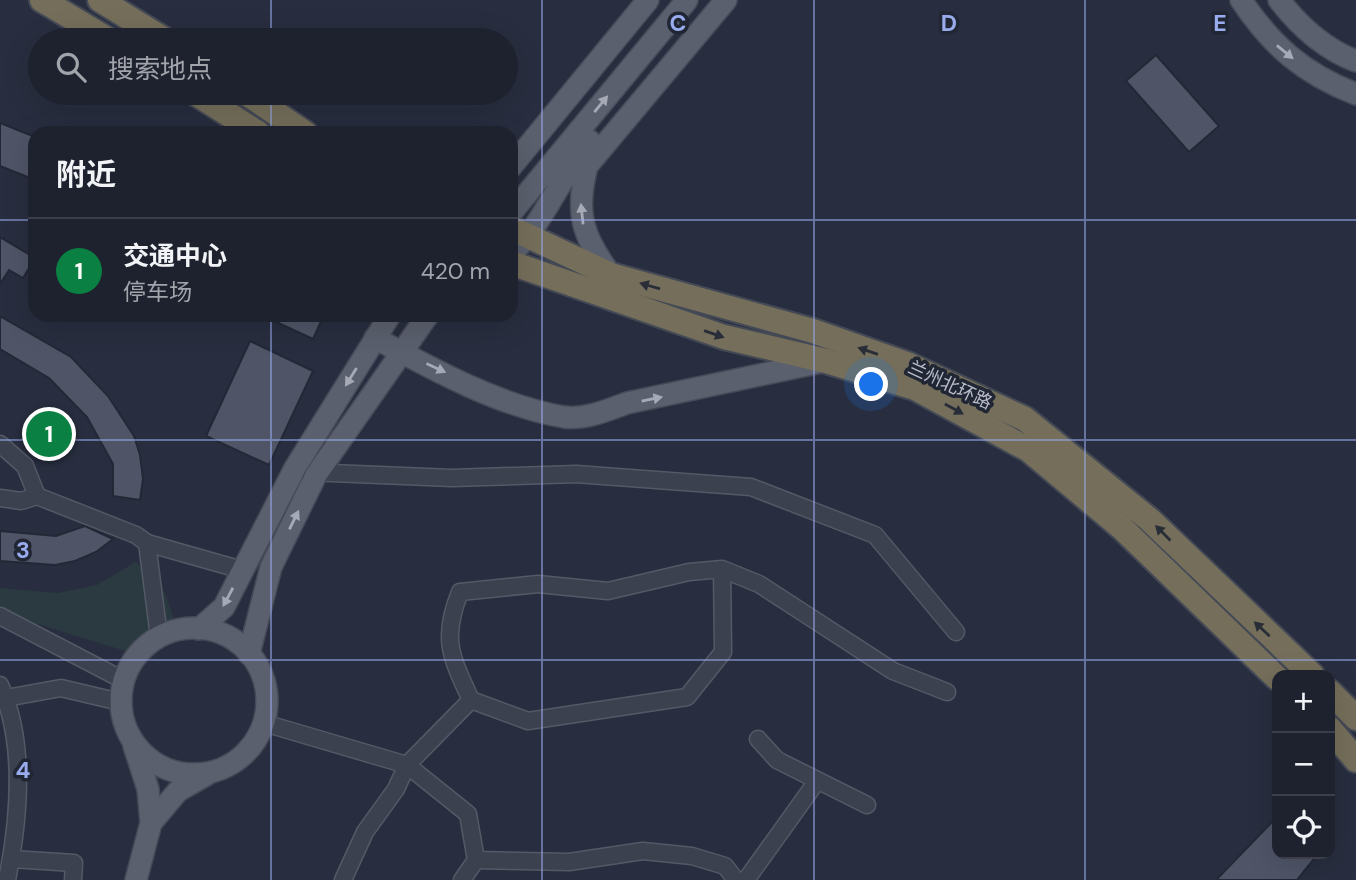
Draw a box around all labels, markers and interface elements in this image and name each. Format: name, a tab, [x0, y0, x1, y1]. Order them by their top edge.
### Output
text: C	[670, 8, 686, 38]
text: D	[941, 8, 957, 38]
text: E	[1213, 8, 1227, 38]
search box	[28, 28, 518, 105]
one-way arrow	[1275, 45, 1293, 60]
icon: search	[52, 48, 90, 86]
text: 搜索地点	[108, 52, 212, 86]
one-way arrow	[593, 95, 608, 113]
text: 附近	[56, 155, 116, 194]
one-way arrow	[576, 203, 587, 225]
text: 交通中心	[123, 239, 227, 273]
text: 1	[75, 256, 83, 286]
text: 420 m	[421, 256, 490, 286]
text: 停车场	[123, 277, 192, 307]
one-way arrow	[639, 280, 660, 290]
one-way arrow	[704, 329, 725, 340]
one-way arrow	[858, 345, 879, 356]
street label: 兰州北环路	[904, 355, 996, 415]
one-way arrow	[426, 363, 446, 374]
your location	[854, 367, 888, 401]
one-way arrow	[344, 368, 357, 387]
one-way arrow	[641, 393, 663, 404]
one-way arrow	[944, 403, 963, 415]
pin: 1	[26, 408, 72, 460]
one-way arrow	[288, 510, 299, 530]
one-way arrow	[1154, 524, 1171, 541]
text: 3	[16, 535, 30, 565]
one-way arrow	[222, 587, 234, 607]
one-way arrow	[1254, 621, 1271, 637]
map controls	[1272, 670, 1335, 859]
button: +	[1272, 670, 1335, 733]
button: −	[1272, 733, 1335, 796]
text: 4	[16, 755, 31, 785]
button: locate	[1272, 796, 1335, 859]

